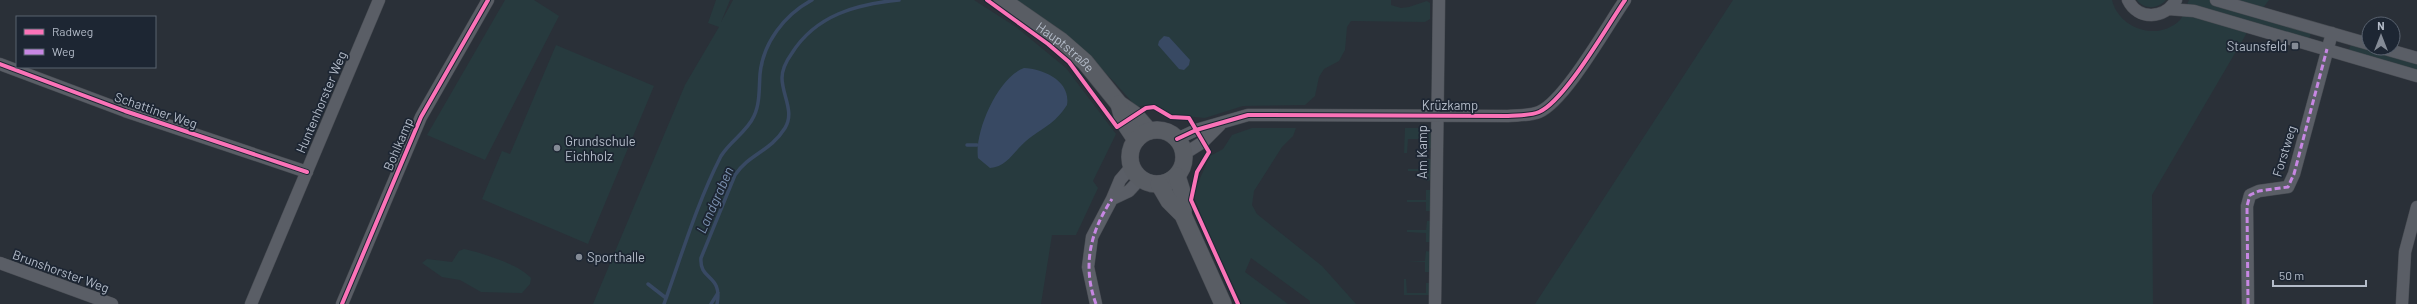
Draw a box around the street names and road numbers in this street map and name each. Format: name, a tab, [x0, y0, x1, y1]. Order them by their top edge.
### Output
street label: Hauptstraße	[1033, 18, 1098, 75]
street label: Huntenhorster Weg	[292, 49, 350, 155]
street label: Schattiner Weg	[112, 88, 200, 132]
street label: Krüzkamp	[1422, 97, 1478, 113]
street label: Bohlkamp	[380, 115, 416, 173]
street label: Forstweg	[2269, 123, 2299, 179]
street label: Am Kamp	[1414, 125, 1430, 179]
street label: Brunshorster Weg	[11, 246, 111, 296]

